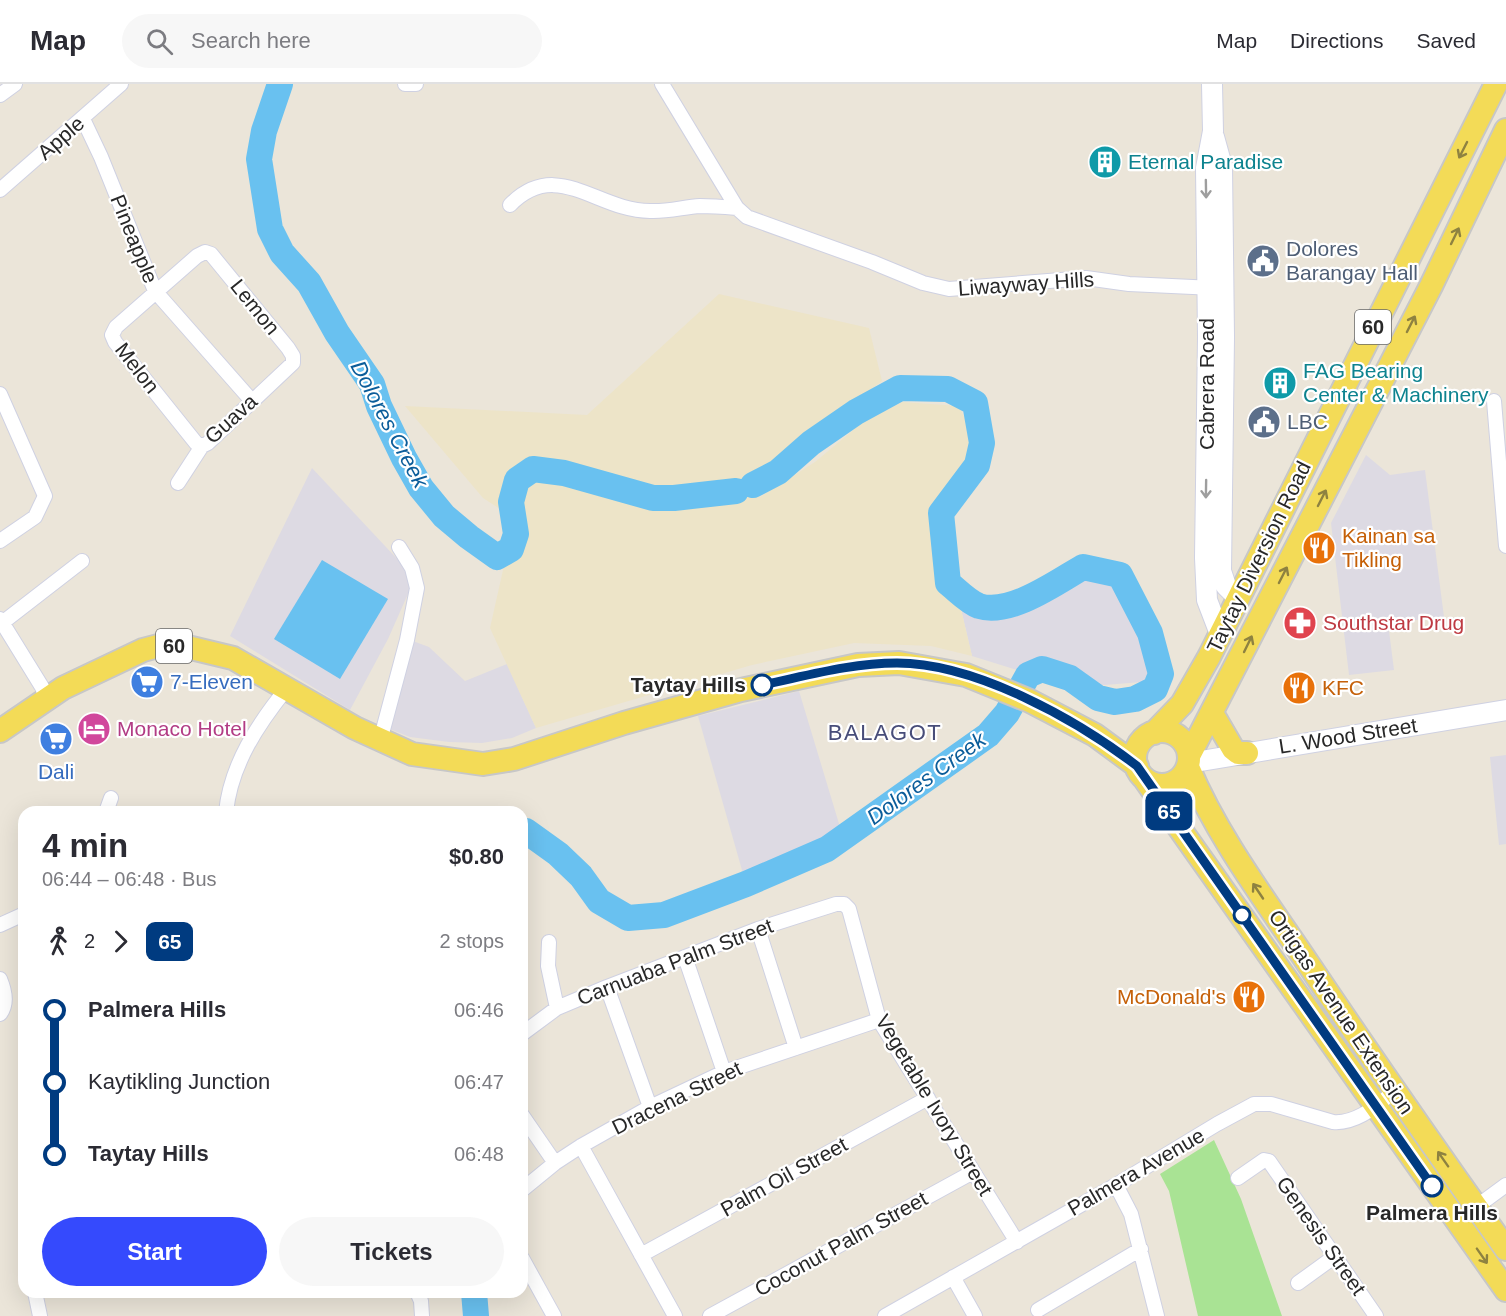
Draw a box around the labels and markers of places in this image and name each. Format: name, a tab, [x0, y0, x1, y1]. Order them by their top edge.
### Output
building icon: Eternal Paradise	[1087, 144, 1123, 180]
place label: Eternal Paradise	[1128, 150, 1283, 173]
place label: Dolores Barangay Hall	[1286, 237, 1418, 284]
public building icon: Dolores Barangay Hall	[1245, 243, 1281, 279]
place label: FAG Bearing Center & Machinery	[1303, 359, 1489, 406]
building icon: FAG Bearing Center & Machinery	[1262, 365, 1298, 401]
public building icon: LBC	[1246, 404, 1282, 440]
place label: LBC	[1287, 410, 1328, 433]
place label: Kainan sa Tikling	[1342, 524, 1436, 571]
restaurant icon: Kainan sa Tikling	[1301, 530, 1337, 566]
pharmacy icon: Southstar Drug	[1282, 605, 1318, 641]
place label: Southstar Drug	[1323, 611, 1464, 634]
supermarket icon: 7-Eleven	[129, 664, 165, 700]
place label: 7-Eleven	[170, 670, 253, 693]
restaurant icon: KFC	[1281, 670, 1317, 706]
place label: Taytay Hills	[631, 673, 746, 696]
marker: Taytay Hills	[751, 674, 773, 696]
place label: KFC	[1322, 676, 1364, 699]
hotel icon: Monaco Hotel	[76, 711, 112, 747]
place label: Monaco Hotel	[117, 717, 247, 740]
supermarket icon: Dali	[38, 721, 74, 757]
place label: Dali	[38, 760, 74, 783]
unlabelled marker	[1233, 906, 1251, 924]
restaurant icon: McDonald's	[1231, 979, 1267, 1015]
place label: McDonald's	[1117, 985, 1226, 1008]
marker: Palmera Hills	[1421, 1175, 1443, 1197]
place label: Palmera Hills	[1366, 1201, 1498, 1224]

